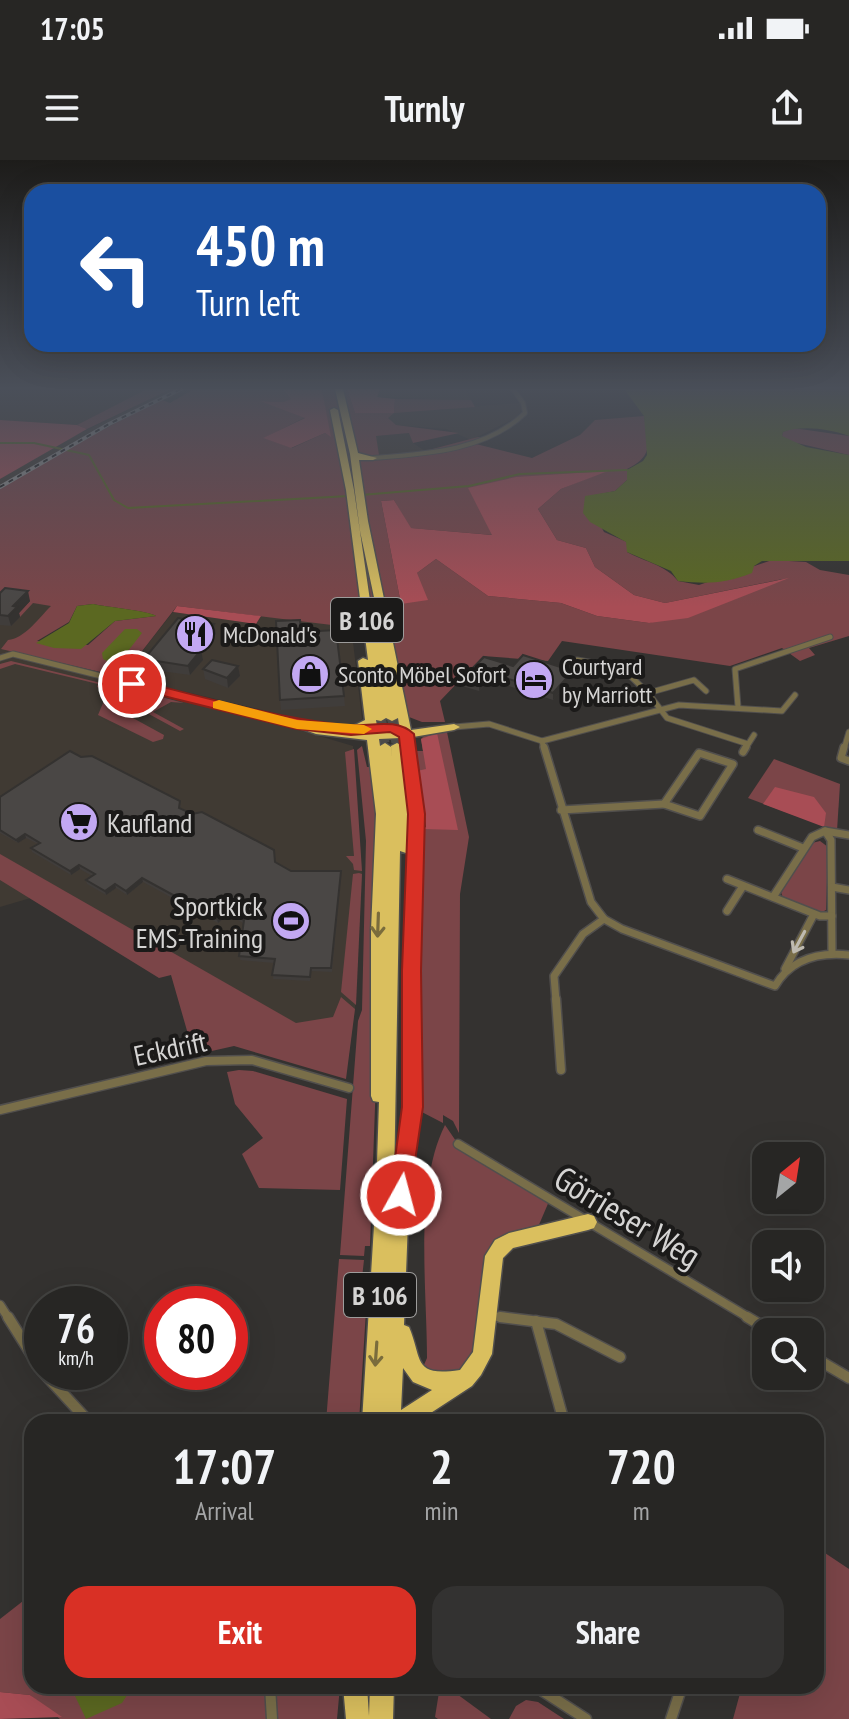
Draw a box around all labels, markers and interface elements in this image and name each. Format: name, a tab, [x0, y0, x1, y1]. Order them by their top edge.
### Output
text: 17:05	[40, 9, 105, 48]
text: Turnly	[385, 85, 464, 132]
icon: menu	[40, 86, 84, 130]
icon: share	[765, 86, 809, 130]
text: 450 m	[196, 209, 325, 281]
icon: left	[64, 216, 168, 320]
text: Turn left	[196, 279, 300, 326]
road number: B 106	[331, 598, 403, 642]
restaurant icon: McDonald's	[174, 613, 216, 655]
place label: McDonald's	[223, 619, 317, 650]
pin	[98, 650, 166, 718]
place label: Courtyard by Marriott	[562, 651, 653, 710]
shop icon: Sconto Möbel Sofort	[289, 653, 331, 695]
place label: Sconto Möbel Sofort	[338, 659, 507, 690]
hotel icon: Courtyard by Marriott	[513, 659, 555, 701]
icon: arrive	[110, 662, 154, 706]
supermarket icon: Kaufland	[58, 801, 100, 843]
place label: Kaufland	[107, 804, 192, 841]
place label: Sportkick EMS-Training	[136, 887, 263, 956]
sports icon: Sportkick EMS-Training	[270, 900, 312, 942]
one-way arrow	[370, 911, 386, 938]
one-way arrow	[791, 930, 807, 953]
street label: Eckdrift	[130, 1022, 210, 1074]
north arrow	[752, 1142, 824, 1214]
map controls	[752, 1142, 824, 1390]
position arrow	[359, 1153, 443, 1237]
street label: Görrieser Weg	[547, 1155, 709, 1277]
button: sound	[752, 1230, 824, 1302]
road number: B 106	[344, 1273, 416, 1317]
speed limit sign: 80	[144, 1286, 248, 1390]
text: 76	[57, 1302, 95, 1354]
button: search	[752, 1318, 824, 1390]
one-way arrow	[368, 1340, 383, 1367]
text: km/h	[58, 1345, 94, 1371]
text: 17:07	[172, 1435, 276, 1497]
text: 2	[430, 1435, 453, 1497]
text: 720	[607, 1435, 676, 1497]
text: Arrival	[195, 1494, 254, 1527]
text: min	[424, 1494, 458, 1527]
text: m	[633, 1494, 650, 1527]
button: Exit	[64, 1586, 416, 1678]
button: Share	[432, 1586, 784, 1678]

